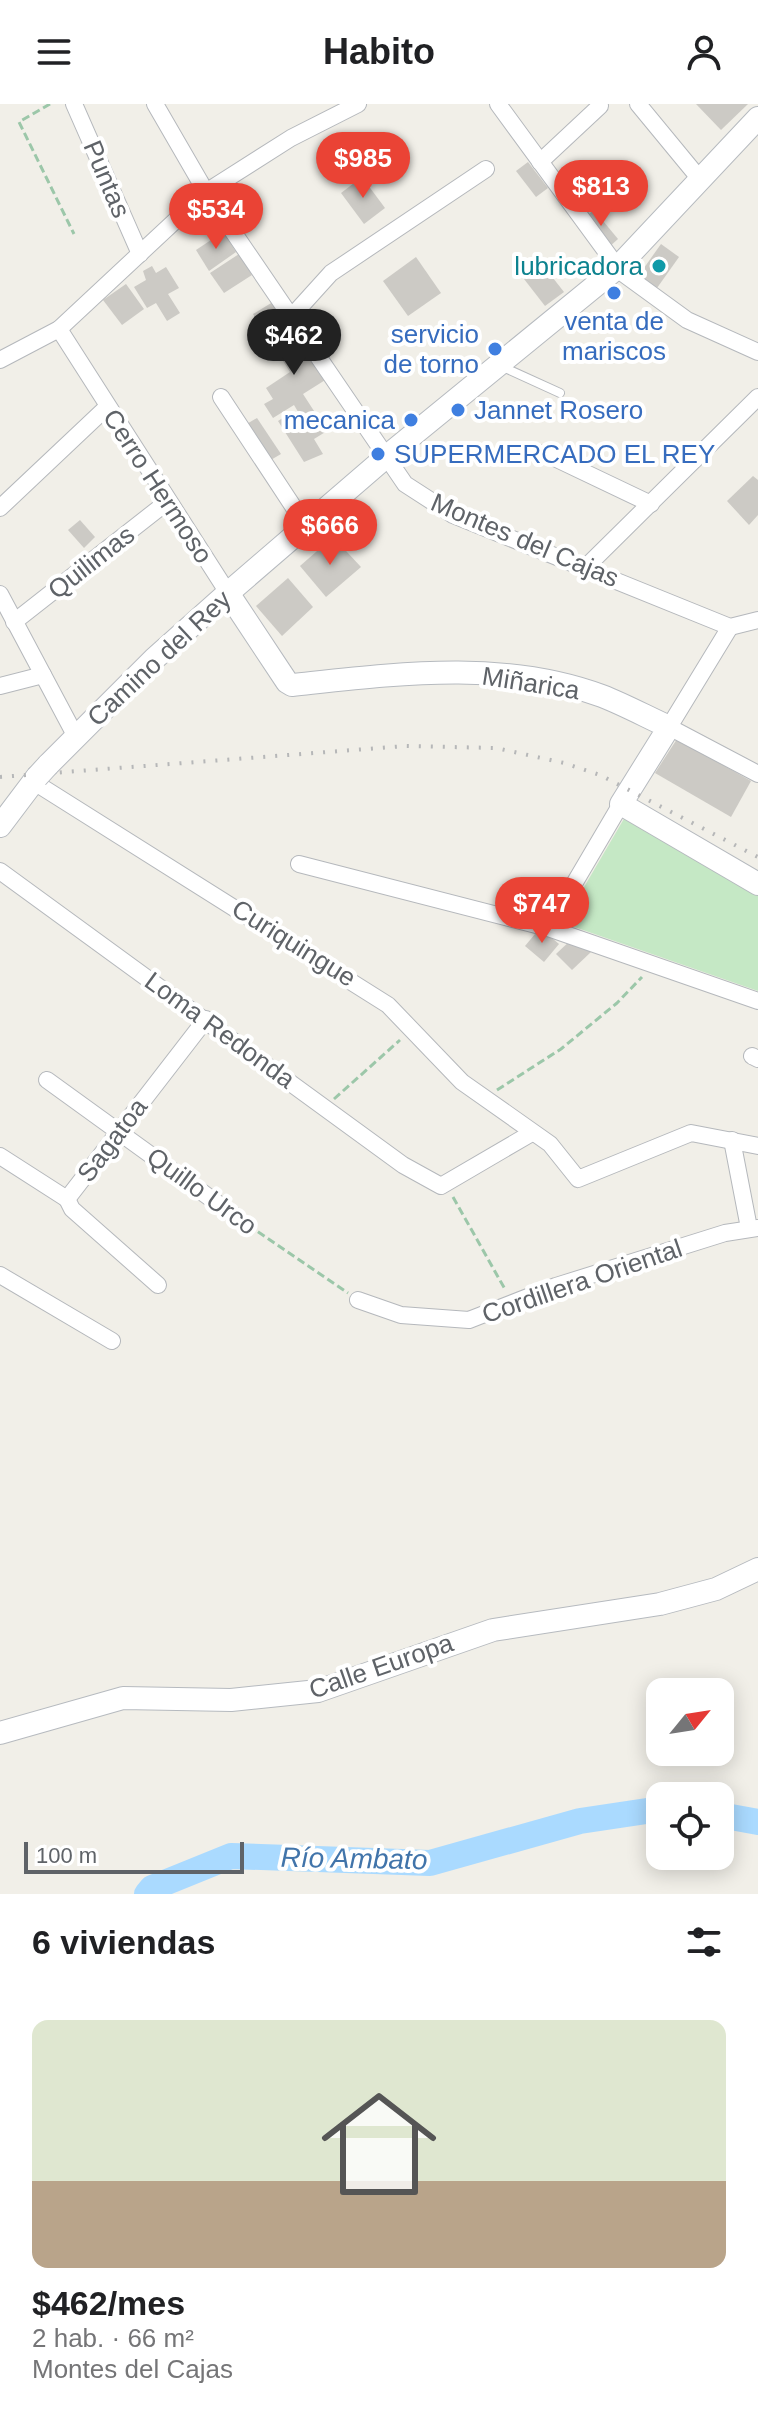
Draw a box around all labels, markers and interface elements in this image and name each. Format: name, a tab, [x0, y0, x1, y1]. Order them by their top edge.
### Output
icon: menu	[32, 30, 76, 74]
icon: person	[682, 30, 726, 74]
text: Habito	[323, 31, 435, 72]
pin: $985	[316, 132, 410, 200]
street label: Puntas	[77, 136, 137, 222]
text: $985	[334, 143, 392, 173]
pin: $813	[554, 160, 648, 228]
text: $813	[572, 171, 630, 201]
pin: $534	[169, 183, 263, 251]
text: $534	[187, 194, 245, 224]
place label: lubricadora	[514, 251, 644, 281]
marker: lubricadora	[650, 257, 668, 275]
marker: venta de mariscos	[605, 284, 623, 302]
place label: venta de mariscos	[562, 306, 666, 366]
pin: $462	[247, 309, 341, 377]
place label: servicio de torno	[384, 319, 479, 379]
text: $462	[265, 320, 323, 350]
marker: servicio de torno	[486, 340, 504, 358]
place label: Jannet Rosero	[474, 395, 643, 425]
marker: Jannet Rosero	[449, 401, 467, 419]
street label: Cerro Hermoso	[97, 403, 219, 569]
place label: mecanica	[284, 405, 396, 435]
marker: mecanica	[402, 411, 420, 429]
place label: SUPERMERCADO EL REY	[394, 439, 715, 469]
marker: SUPERMERCADO EL REY	[369, 445, 387, 463]
street label: Montes del Cajas	[427, 487, 623, 593]
pin: $666	[283, 499, 377, 567]
text: $666	[301, 510, 359, 540]
street label: Quilimas	[42, 519, 140, 605]
street label: Camino del Rey	[81, 584, 237, 732]
street label: Miñarica	[480, 660, 582, 706]
pin: $747	[495, 877, 589, 945]
text: $747	[513, 888, 571, 918]
street label: Curiquingue	[227, 893, 361, 993]
street label: Loma Redonda	[139, 966, 301, 1095]
street label: Sagatoa	[71, 1092, 153, 1188]
street label: Quillo Urco	[141, 1141, 263, 1241]
street label: Cordillera Oriental	[478, 1233, 686, 1329]
street label: Calle Europa	[305, 1627, 457, 1705]
north arrow	[646, 1678, 734, 1766]
map controls	[646, 1678, 734, 1870]
button: locate	[646, 1782, 734, 1870]
scale bar	[24, 1838, 244, 1874]
water label: Río Ambato	[280, 1842, 428, 1875]
text: 100 m	[36, 1843, 97, 1868]
icon: filters	[682, 1920, 726, 1964]
text: 6 viviendas	[32, 1923, 215, 1961]
icon: home	[307, 2072, 451, 2216]
text: $462/mes	[32, 2284, 185, 2322]
text: 2 hab. · 66 m²	[32, 2323, 194, 2353]
text: Montes del Cajas	[32, 2354, 233, 2384]

